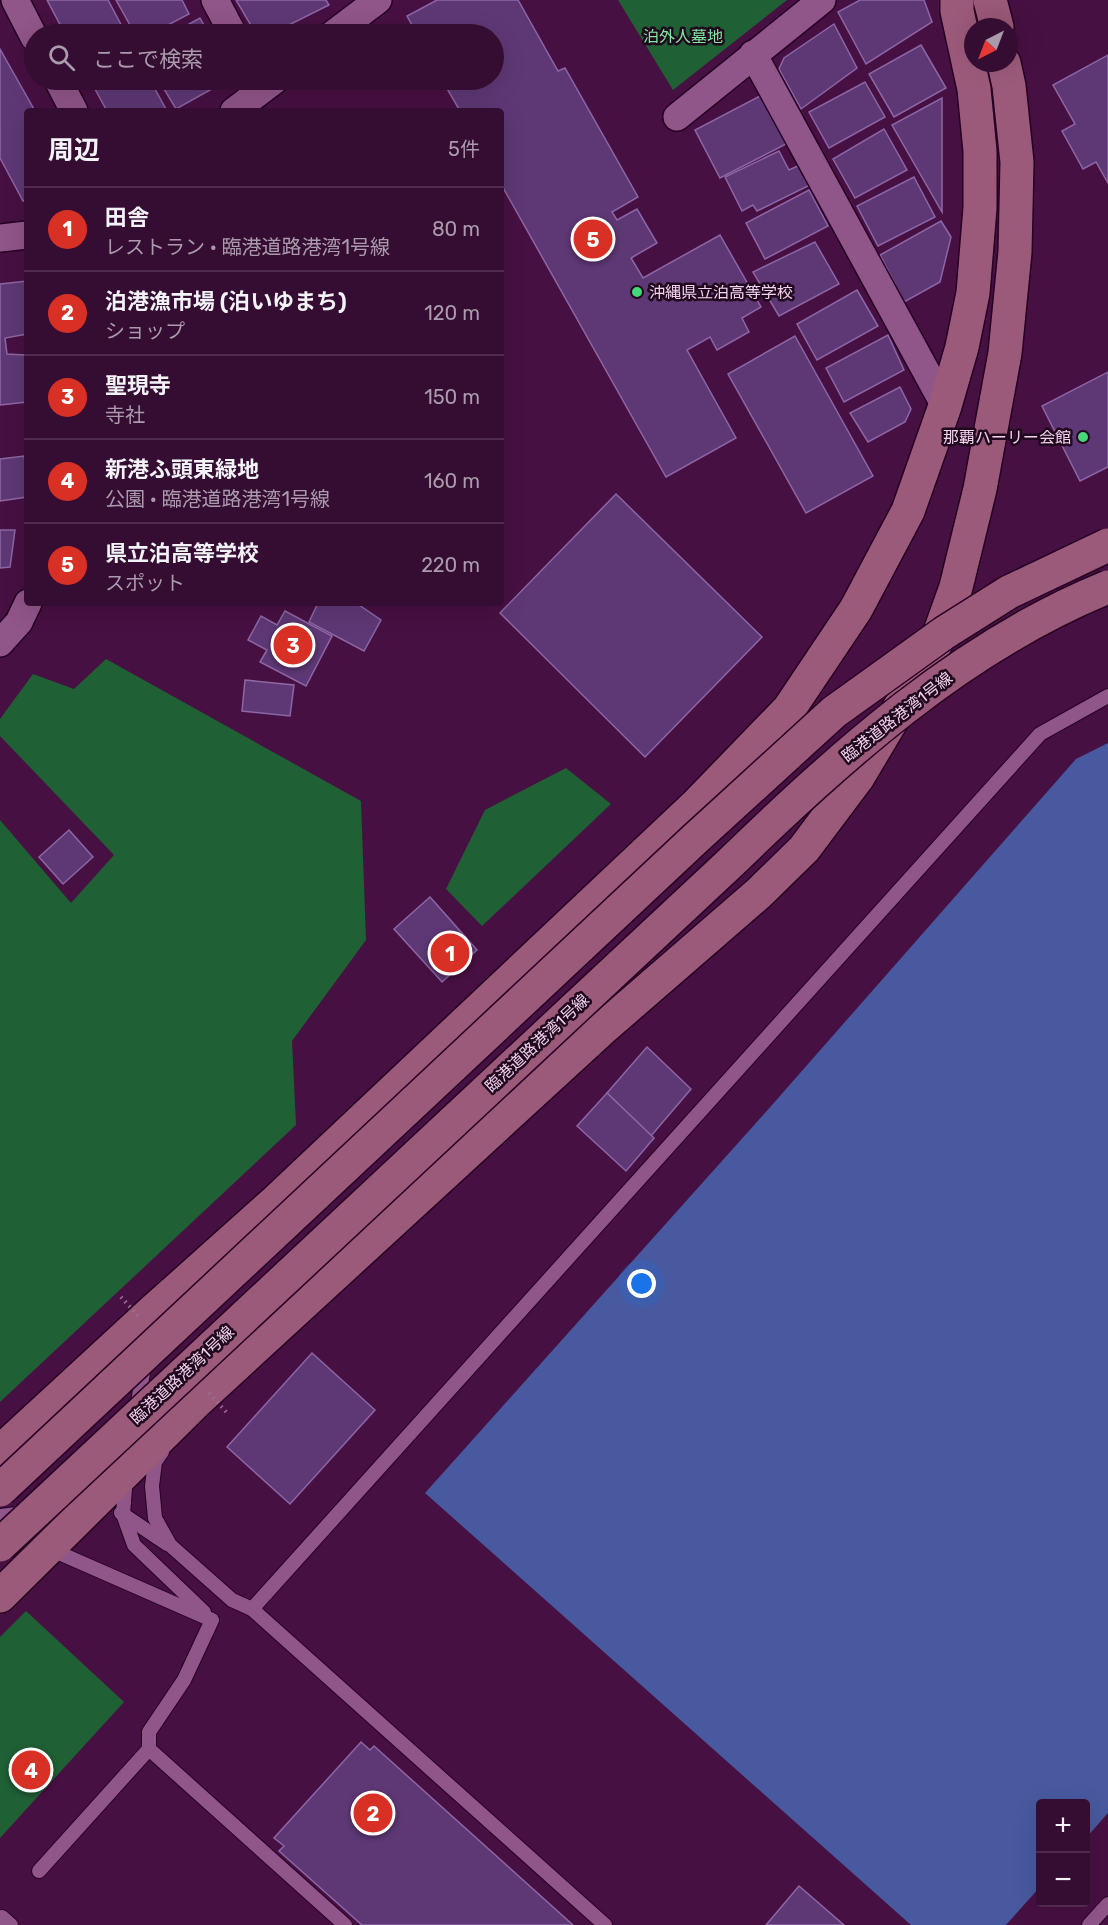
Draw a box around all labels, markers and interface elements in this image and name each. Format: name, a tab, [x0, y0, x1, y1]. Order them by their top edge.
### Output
north arrow	[964, 18, 1018, 72]
search box	[24, 24, 504, 90]
park label: 泊外人墓地	[643, 27, 723, 46]
icon: search	[45, 41, 78, 74]
text: ここで検索	[93, 46, 203, 73]
text: 周辺	[48, 135, 100, 166]
text: 5件	[448, 137, 480, 161]
text: 田舎	[105, 204, 149, 231]
pin: 5	[574, 216, 612, 262]
text: 1	[63, 217, 72, 241]
text: 80 m	[432, 217, 480, 241]
text: レストラン · 臨港道路港湾1号線	[105, 235, 390, 259]
place label: 沖縄県立泊高等学校	[649, 283, 793, 302]
marker: 沖縄県立泊高等学校	[630, 285, 644, 299]
text: 泊港漁市場 (泊いゆまち)	[105, 288, 347, 315]
text: 2	[61, 301, 74, 325]
text: 120 m	[424, 301, 480, 325]
text: ショップ	[105, 319, 185, 343]
text: 聖現寺	[105, 372, 171, 399]
text: 3	[61, 385, 74, 409]
text: 150 m	[424, 385, 480, 409]
text: 寺社	[105, 403, 145, 427]
place label: 那覇ハーリー会館	[943, 428, 1071, 447]
marker: 那覇ハーリー会館	[1076, 430, 1090, 444]
text: 新港ふ頭東緑地	[105, 456, 259, 483]
text: 4	[61, 469, 74, 493]
text: 160 m	[424, 469, 480, 493]
text: 公園 · 臨港道路港湾1号線	[105, 487, 330, 511]
text: 県立泊高等学校	[105, 540, 259, 567]
text: 5	[61, 553, 74, 577]
text: 220 m	[421, 553, 480, 577]
text: スポット	[105, 571, 185, 595]
pin: 3	[274, 622, 312, 668]
street label: 臨港道路港湾1号線	[838, 668, 956, 766]
pin: 1	[430, 930, 470, 976]
street label: 臨港道路港湾1号線	[481, 990, 593, 1096]
your location	[627, 1269, 656, 1298]
street label: 臨港道路港湾1号線	[126, 1322, 238, 1428]
pin: 4	[12, 1748, 51, 1792]
pin: 2	[354, 1790, 392, 1836]
map controls	[1036, 1799, 1090, 1907]
button: +	[1036, 1799, 1090, 1853]
button: −	[1036, 1853, 1090, 1907]

